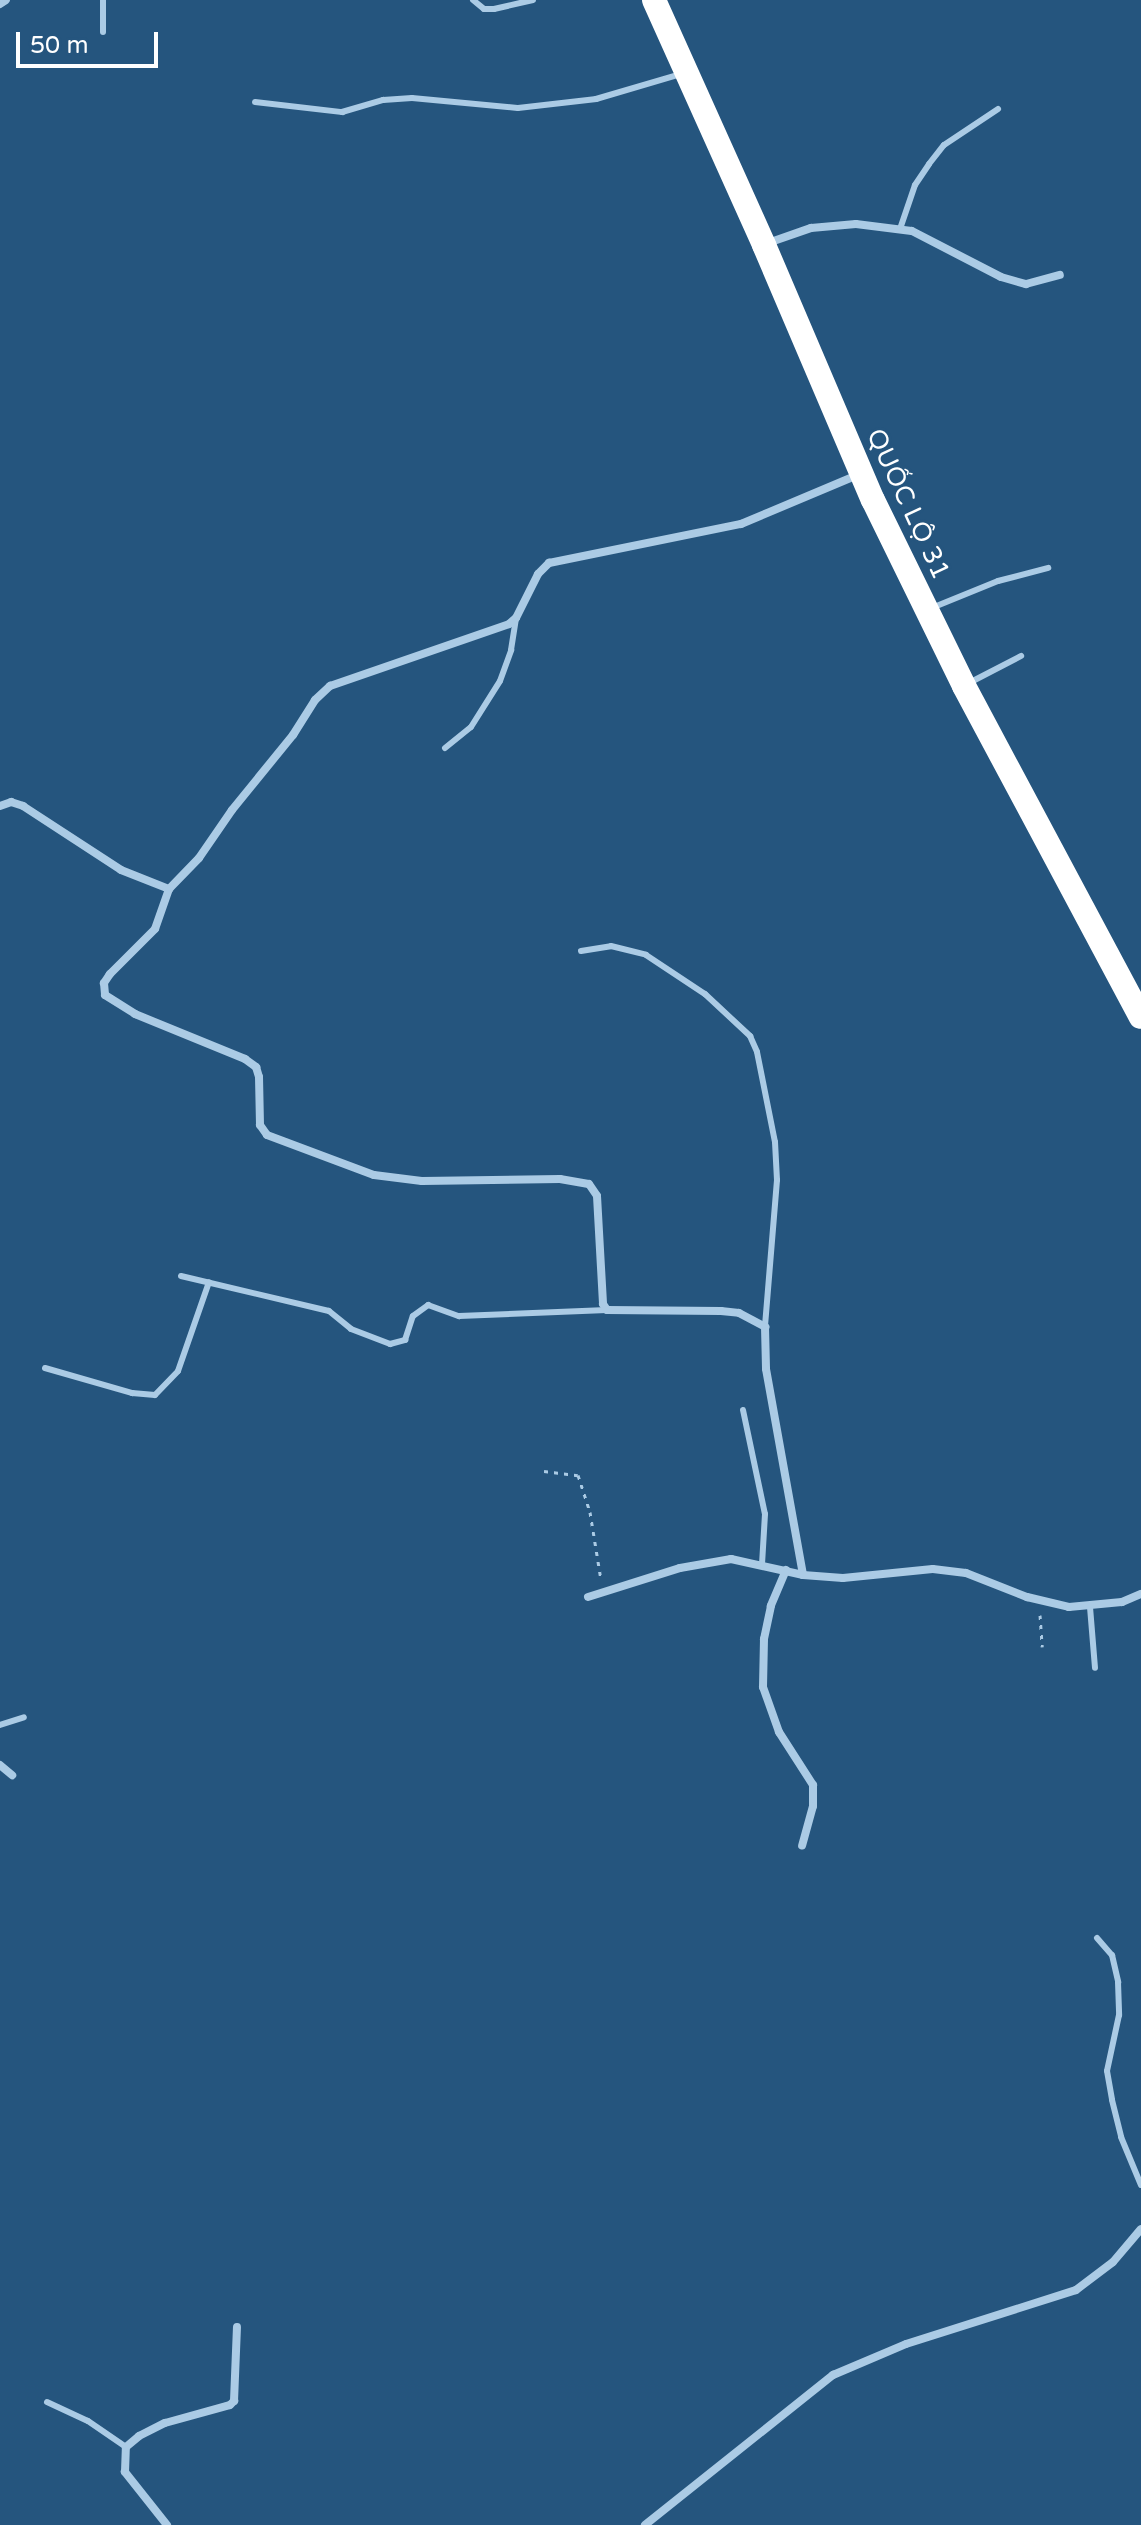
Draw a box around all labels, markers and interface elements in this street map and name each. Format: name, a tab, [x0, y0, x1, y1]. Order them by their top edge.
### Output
scale bar	[20, 16, 162, 66]
text: 50 m	[30, 31, 88, 60]
street label: QUỐC LỘ 31	[860, 424, 956, 584]

